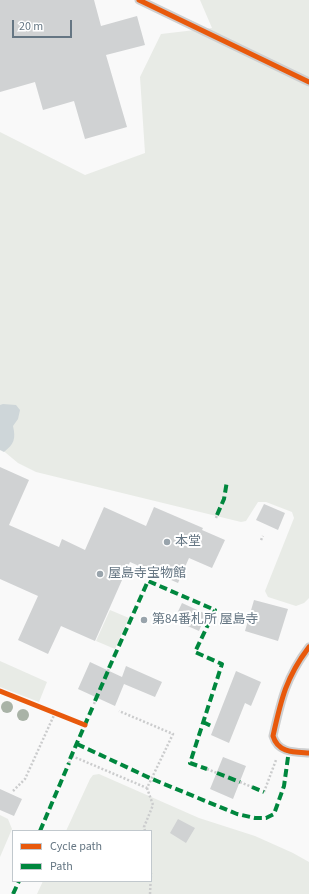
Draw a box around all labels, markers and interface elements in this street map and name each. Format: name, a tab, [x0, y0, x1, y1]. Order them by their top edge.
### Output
scale bar	[14, 12, 74, 38]
text: 20 m	[19, 18, 43, 35]
place label: 本堂	[175, 534, 201, 550]
marker: 本堂	[162, 537, 172, 547]
place label: 屋島寺宝物館	[108, 566, 186, 582]
marker: 屋島寺宝物館	[95, 569, 105, 579]
place label: 第84番札所 屋島寺	[152, 612, 259, 628]
marker: 第84番札所 屋島寺	[139, 615, 149, 625]
legend	[12, 830, 152, 882]
text: Cycle path	[50, 838, 102, 855]
text: Path	[50, 858, 73, 875]

